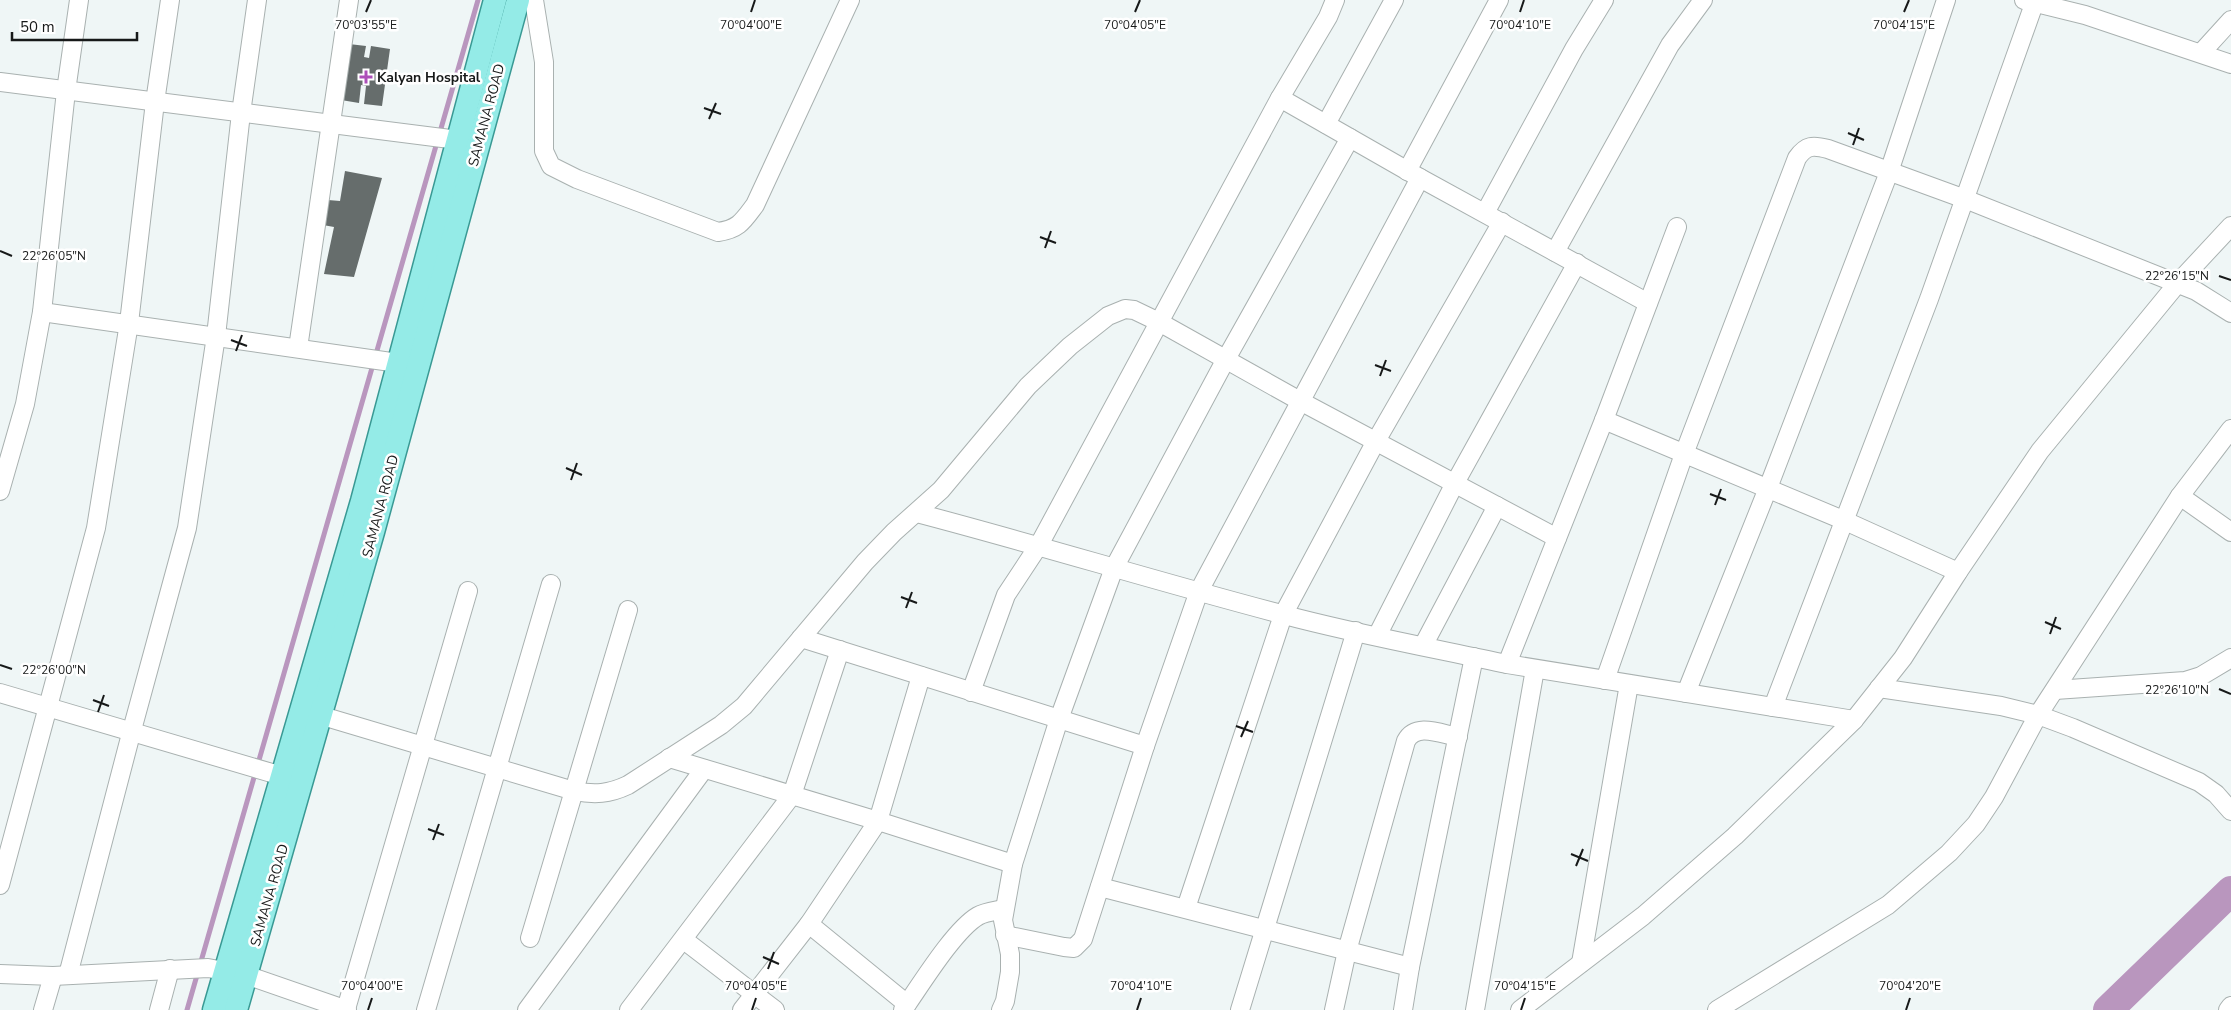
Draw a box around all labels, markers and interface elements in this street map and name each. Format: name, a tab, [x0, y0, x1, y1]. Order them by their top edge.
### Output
scale bar	[12, 10, 138, 42]
text: 50 m	[20, 17, 55, 37]
text: 70°03'55"E	[335, 17, 397, 33]
text: 70°04'00"E	[720, 17, 782, 33]
text: 70°04'05"E	[1104, 17, 1166, 33]
text: 70°04'10"E	[1489, 17, 1551, 33]
text: 70°04'15"E	[1873, 17, 1935, 33]
street label: SAMANA ROAD	[464, 62, 509, 169]
place label: Kalyan Hospital	[377, 68, 481, 87]
marker: Kalyan Hospital	[359, 70, 373, 84]
text: 22°26'05"N	[22, 248, 86, 264]
text: 22°26'15"N	[2145, 268, 2209, 284]
street label: SAMANA ROAD	[358, 453, 403, 560]
text: 22°26'00"N	[22, 662, 86, 678]
text: 22°26'10"N	[2145, 682, 2209, 698]
street label: SAMANA ROAD	[246, 842, 293, 949]
text: 70°04'00"E	[341, 978, 403, 994]
text: 70°04'05"E	[725, 978, 787, 994]
text: 70°04'10"E	[1110, 978, 1172, 994]
text: 70°04'15"E	[1494, 978, 1556, 994]
text: 70°04'20"E	[1879, 978, 1941, 994]

